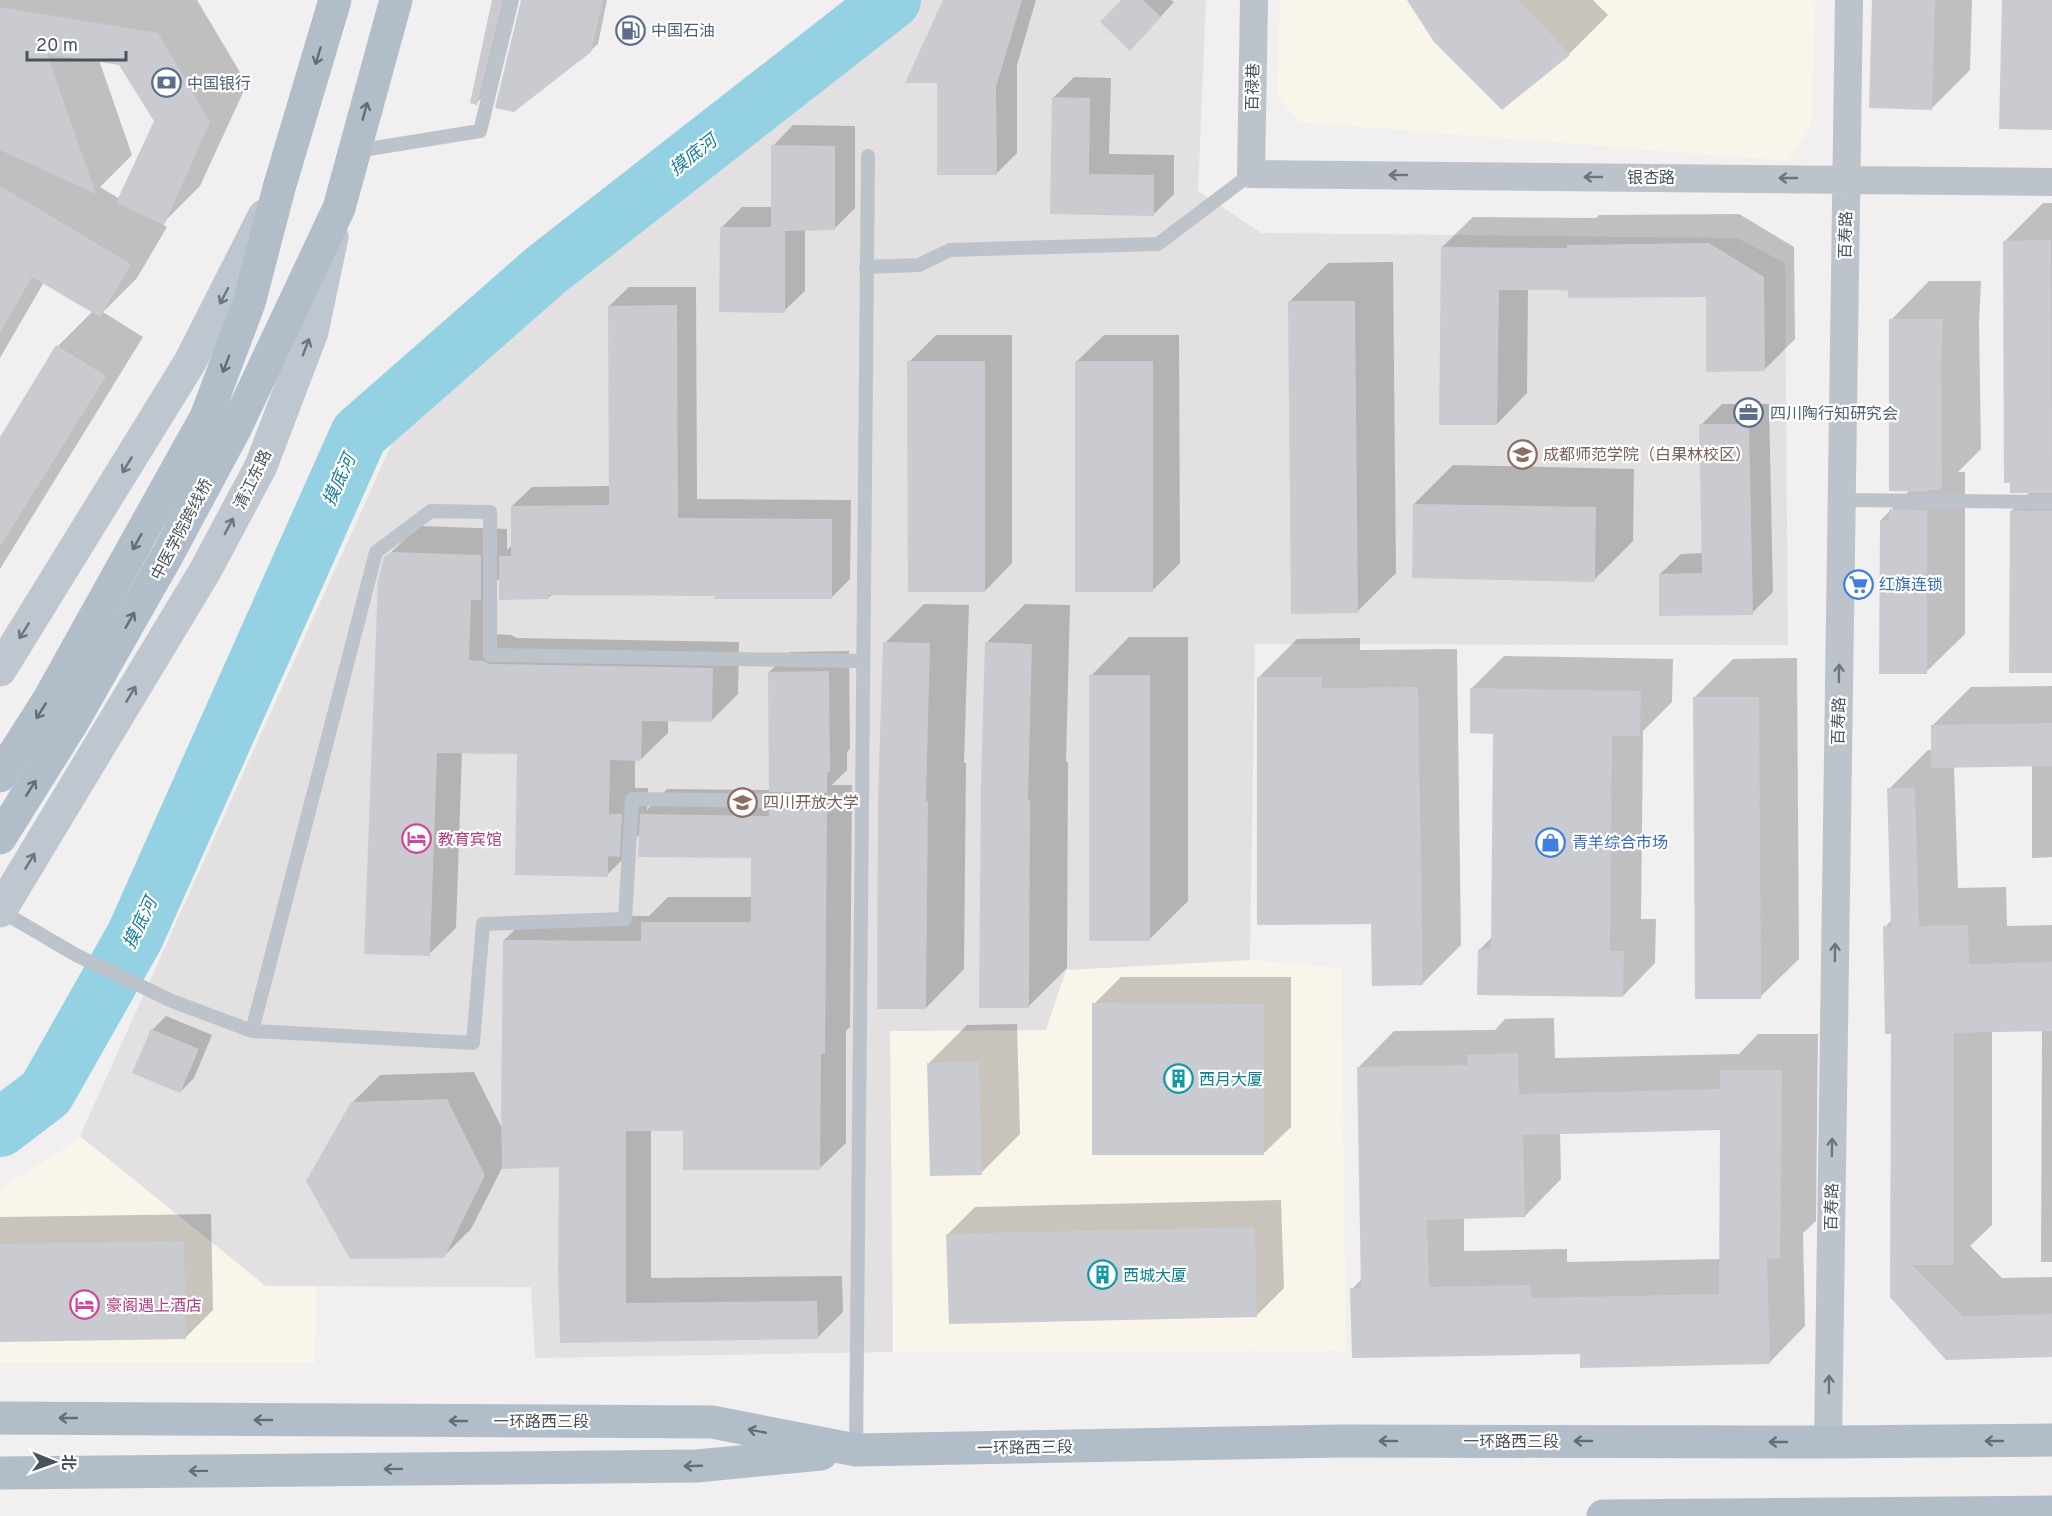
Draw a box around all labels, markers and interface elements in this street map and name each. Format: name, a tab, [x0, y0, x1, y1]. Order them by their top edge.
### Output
fuel station icon: 中国石油	[614, 14, 646, 46]
place label: 中国石油	[651, 22, 715, 42]
scale bar	[27, 24, 126, 62]
text: 20 m	[36, 35, 78, 58]
one-way arrow	[312, 46, 323, 65]
street label: 百禄巷	[1244, 63, 1264, 111]
bank icon: 中国银行	[150, 67, 182, 99]
place label: 中国银行	[187, 75, 251, 95]
one-way arrow	[360, 102, 372, 121]
water label: 摸底河	[666, 129, 725, 182]
one-way arrow	[1388, 169, 1408, 181]
street label: 银杏路	[1627, 169, 1675, 189]
one-way arrow	[1583, 171, 1603, 182]
one-way arrow	[1778, 172, 1798, 184]
street label: 百寿路	[1837, 211, 1857, 259]
one-way arrow	[217, 287, 229, 305]
one-way arrow	[302, 339, 313, 357]
one-way arrow	[220, 354, 231, 373]
office icon: 四川陶行知研究会	[1733, 397, 1765, 429]
place label: 四川陶行知研究会	[1770, 405, 1898, 425]
school or university icon: 成都师范学院（白果林校区）	[1506, 438, 1538, 470]
place label: 成都师范学院（白果林校区）	[1543, 446, 1751, 466]
street label: 清江东路	[231, 447, 277, 513]
water label: 摸底河	[319, 449, 363, 510]
one-way arrow	[120, 456, 132, 473]
street label: 中医学院跨线桥	[148, 476, 218, 584]
one-way arrow	[223, 518, 235, 535]
one-way arrow	[131, 532, 142, 550]
supermarket icon: 红旗连锁	[1842, 568, 1874, 600]
place label: 红旗连锁	[1879, 576, 1943, 596]
one-way arrow	[125, 612, 137, 629]
one-way arrow	[18, 622, 30, 639]
one-way arrow	[1833, 663, 1845, 683]
one-way arrow	[125, 686, 137, 703]
street label: 百寿路	[1830, 697, 1850, 745]
one-way arrow	[35, 703, 47, 719]
one-way arrow	[26, 780, 38, 797]
school or university icon: 四川开放大学	[726, 786, 758, 818]
place label: 四川开放大学	[763, 794, 859, 814]
hotel icon: 教育宾馆	[401, 823, 433, 855]
shop icon: 青羊综合市场	[1535, 826, 1567, 858]
place label: 教育宾馆	[438, 831, 502, 851]
place label: 青羊综合市场	[1572, 834, 1668, 854]
one-way arrow	[25, 853, 37, 870]
water label: 摸底河	[119, 892, 165, 953]
one-way arrow	[1829, 942, 1841, 962]
building icon: 西月大厦	[1162, 1063, 1194, 1095]
place label: 西月大厦	[1199, 1071, 1263, 1091]
one-way arrow	[1826, 1137, 1838, 1157]
street label: 百寿路	[1823, 1183, 1843, 1231]
building icon: 西城大厦	[1086, 1259, 1118, 1291]
place label: 西城大厦	[1123, 1267, 1187, 1287]
hotel icon: 豪阁遇上酒店	[69, 1289, 101, 1321]
place label: 豪阁遇上酒店	[106, 1297, 202, 1317]
one-way arrow	[1823, 1374, 1835, 1394]
one-way arrow	[59, 1413, 79, 1424]
street label: 一环路西三段	[493, 1413, 589, 1433]
one-way arrow	[254, 1414, 274, 1426]
one-way arrow	[449, 1415, 469, 1427]
one-way arrow	[748, 1425, 768, 1436]
north arrow	[24, 1432, 84, 1492]
street label: 一环路西三段	[1463, 1433, 1559, 1453]
one-way arrow	[1378, 1435, 1398, 1447]
one-way arrow	[1573, 1435, 1593, 1447]
one-way arrow	[1984, 1435, 2004, 1447]
one-way arrow	[1768, 1436, 1788, 1448]
street label: 一环路西三段	[977, 1438, 1073, 1460]
text: 北	[57, 1454, 77, 1470]
one-way arrow	[684, 1460, 704, 1472]
one-way arrow	[384, 1463, 404, 1475]
one-way arrow	[189, 1465, 209, 1477]

